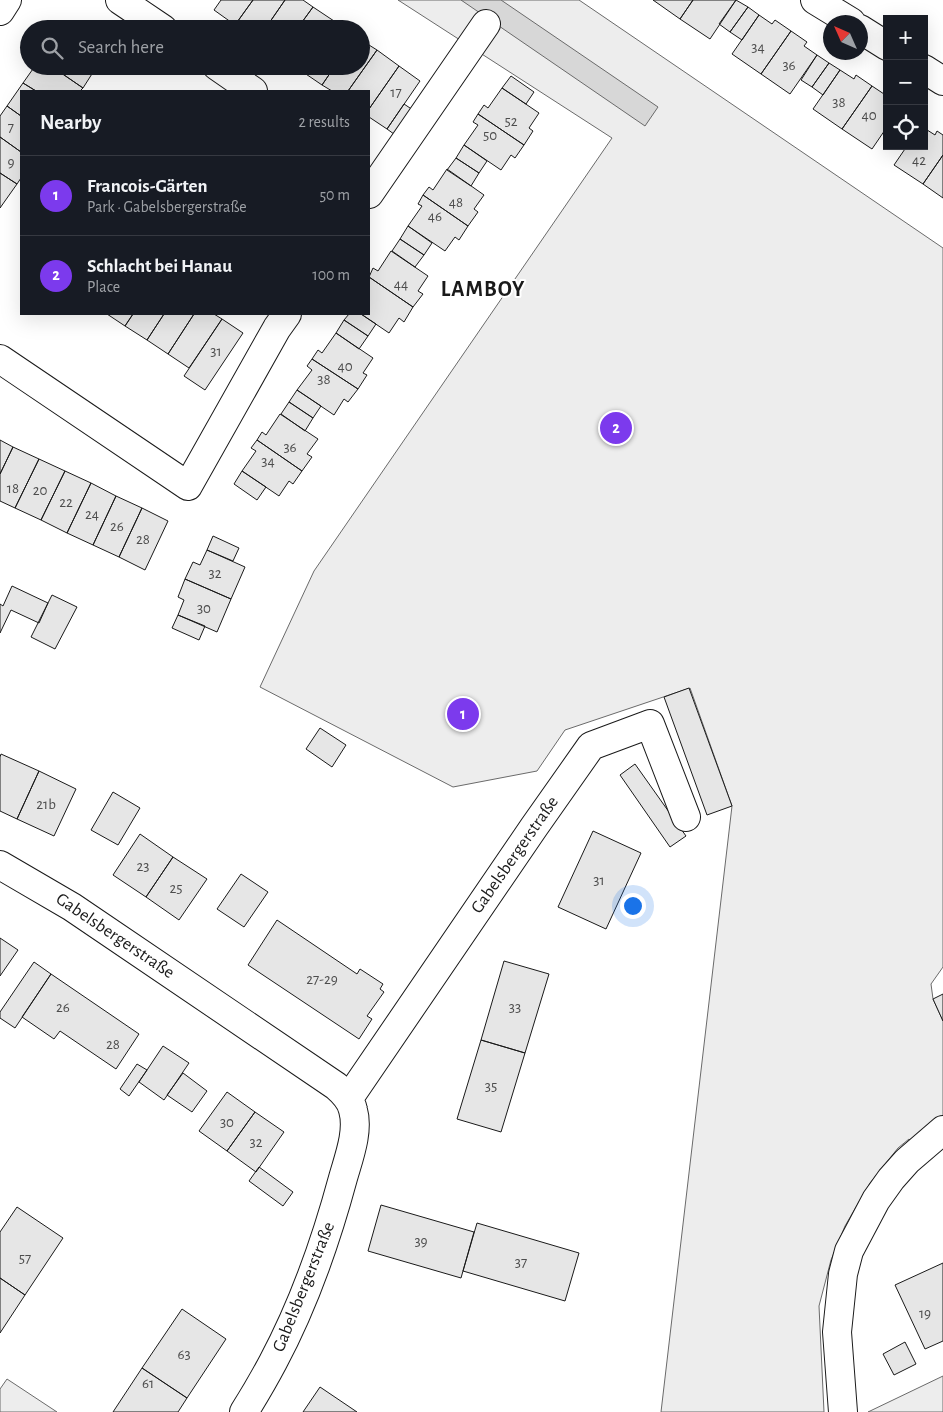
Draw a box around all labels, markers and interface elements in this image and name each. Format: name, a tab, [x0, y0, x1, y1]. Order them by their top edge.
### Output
north arrow	[823, 15, 868, 60]
map controls	[883, 15, 928, 150]
button: +	[883, 15, 928, 60]
search box	[20, 20, 370, 75]
icon: search	[38, 34, 66, 62]
text: Search here	[78, 38, 164, 57]
house number: 34	[751, 40, 765, 55]
house number: 36	[782, 58, 796, 73]
button: −	[883, 60, 928, 105]
house number: 17	[390, 85, 402, 100]
house number: 38	[832, 95, 846, 110]
button: locate	[883, 105, 928, 150]
house number: 40	[861, 108, 877, 123]
text: Nearby	[40, 112, 101, 133]
text: 2 results	[298, 114, 350, 130]
house number: 52	[504, 114, 518, 129]
house number: 7	[8, 120, 14, 135]
house number: 50	[483, 128, 497, 143]
house number: 42	[912, 153, 926, 168]
house number: 9	[7, 155, 15, 170]
text: Francois-Gärten	[87, 177, 208, 196]
text: 1	[53, 187, 59, 203]
text: 50 m	[319, 187, 350, 203]
house number: 48	[449, 195, 463, 210]
text: Park · Gabelsbergerstraße	[87, 199, 247, 215]
house number: 46	[428, 209, 442, 224]
text: Schlacht bei Hanau	[87, 257, 232, 276]
text: 2	[52, 267, 60, 283]
text: 100 m	[312, 267, 350, 283]
house number: 44	[394, 277, 408, 292]
district label: LAMBOY	[441, 278, 525, 300]
text: Place	[87, 279, 120, 295]
house number: 31	[210, 344, 222, 359]
house number: 40	[337, 359, 353, 374]
house number: 38	[317, 372, 331, 387]
pin: 2	[600, 409, 632, 447]
house number: 36	[283, 440, 297, 455]
house number: 34	[261, 454, 275, 469]
house number: 18	[7, 481, 19, 496]
house number: 20	[33, 483, 47, 498]
house number: 22	[59, 495, 73, 510]
house number: 24	[85, 507, 99, 522]
house number: 26	[110, 519, 124, 534]
house number: 28	[136, 532, 150, 547]
house number: 32	[208, 566, 222, 581]
house number: 30	[197, 601, 211, 616]
pin: 1	[447, 695, 479, 733]
street label: Gabelsbergerstraße	[468, 793, 562, 917]
house number: 21b	[36, 797, 56, 812]
house number: 23	[136, 859, 150, 874]
house number: 31	[593, 873, 605, 888]
house number: 25	[169, 881, 183, 896]
street label: Gabelsbergerstraße	[53, 890, 177, 982]
your location	[620, 893, 646, 919]
house number: 27-29	[306, 972, 338, 987]
house number: 26	[56, 1000, 70, 1015]
house number: 33	[509, 1000, 521, 1015]
house number: 28	[106, 1037, 120, 1052]
house number: 35	[485, 1079, 497, 1094]
house number: 30	[220, 1115, 234, 1130]
house number: 32	[249, 1135, 263, 1150]
street label: Gabelsbergerstraße	[270, 1219, 338, 1355]
house number: 39	[414, 1234, 428, 1249]
house number: 57	[19, 1251, 31, 1266]
house number: 37	[515, 1255, 527, 1270]
house number: 19	[919, 1306, 931, 1321]
house number: 63	[177, 1347, 191, 1362]
house number: 61	[142, 1376, 154, 1391]

